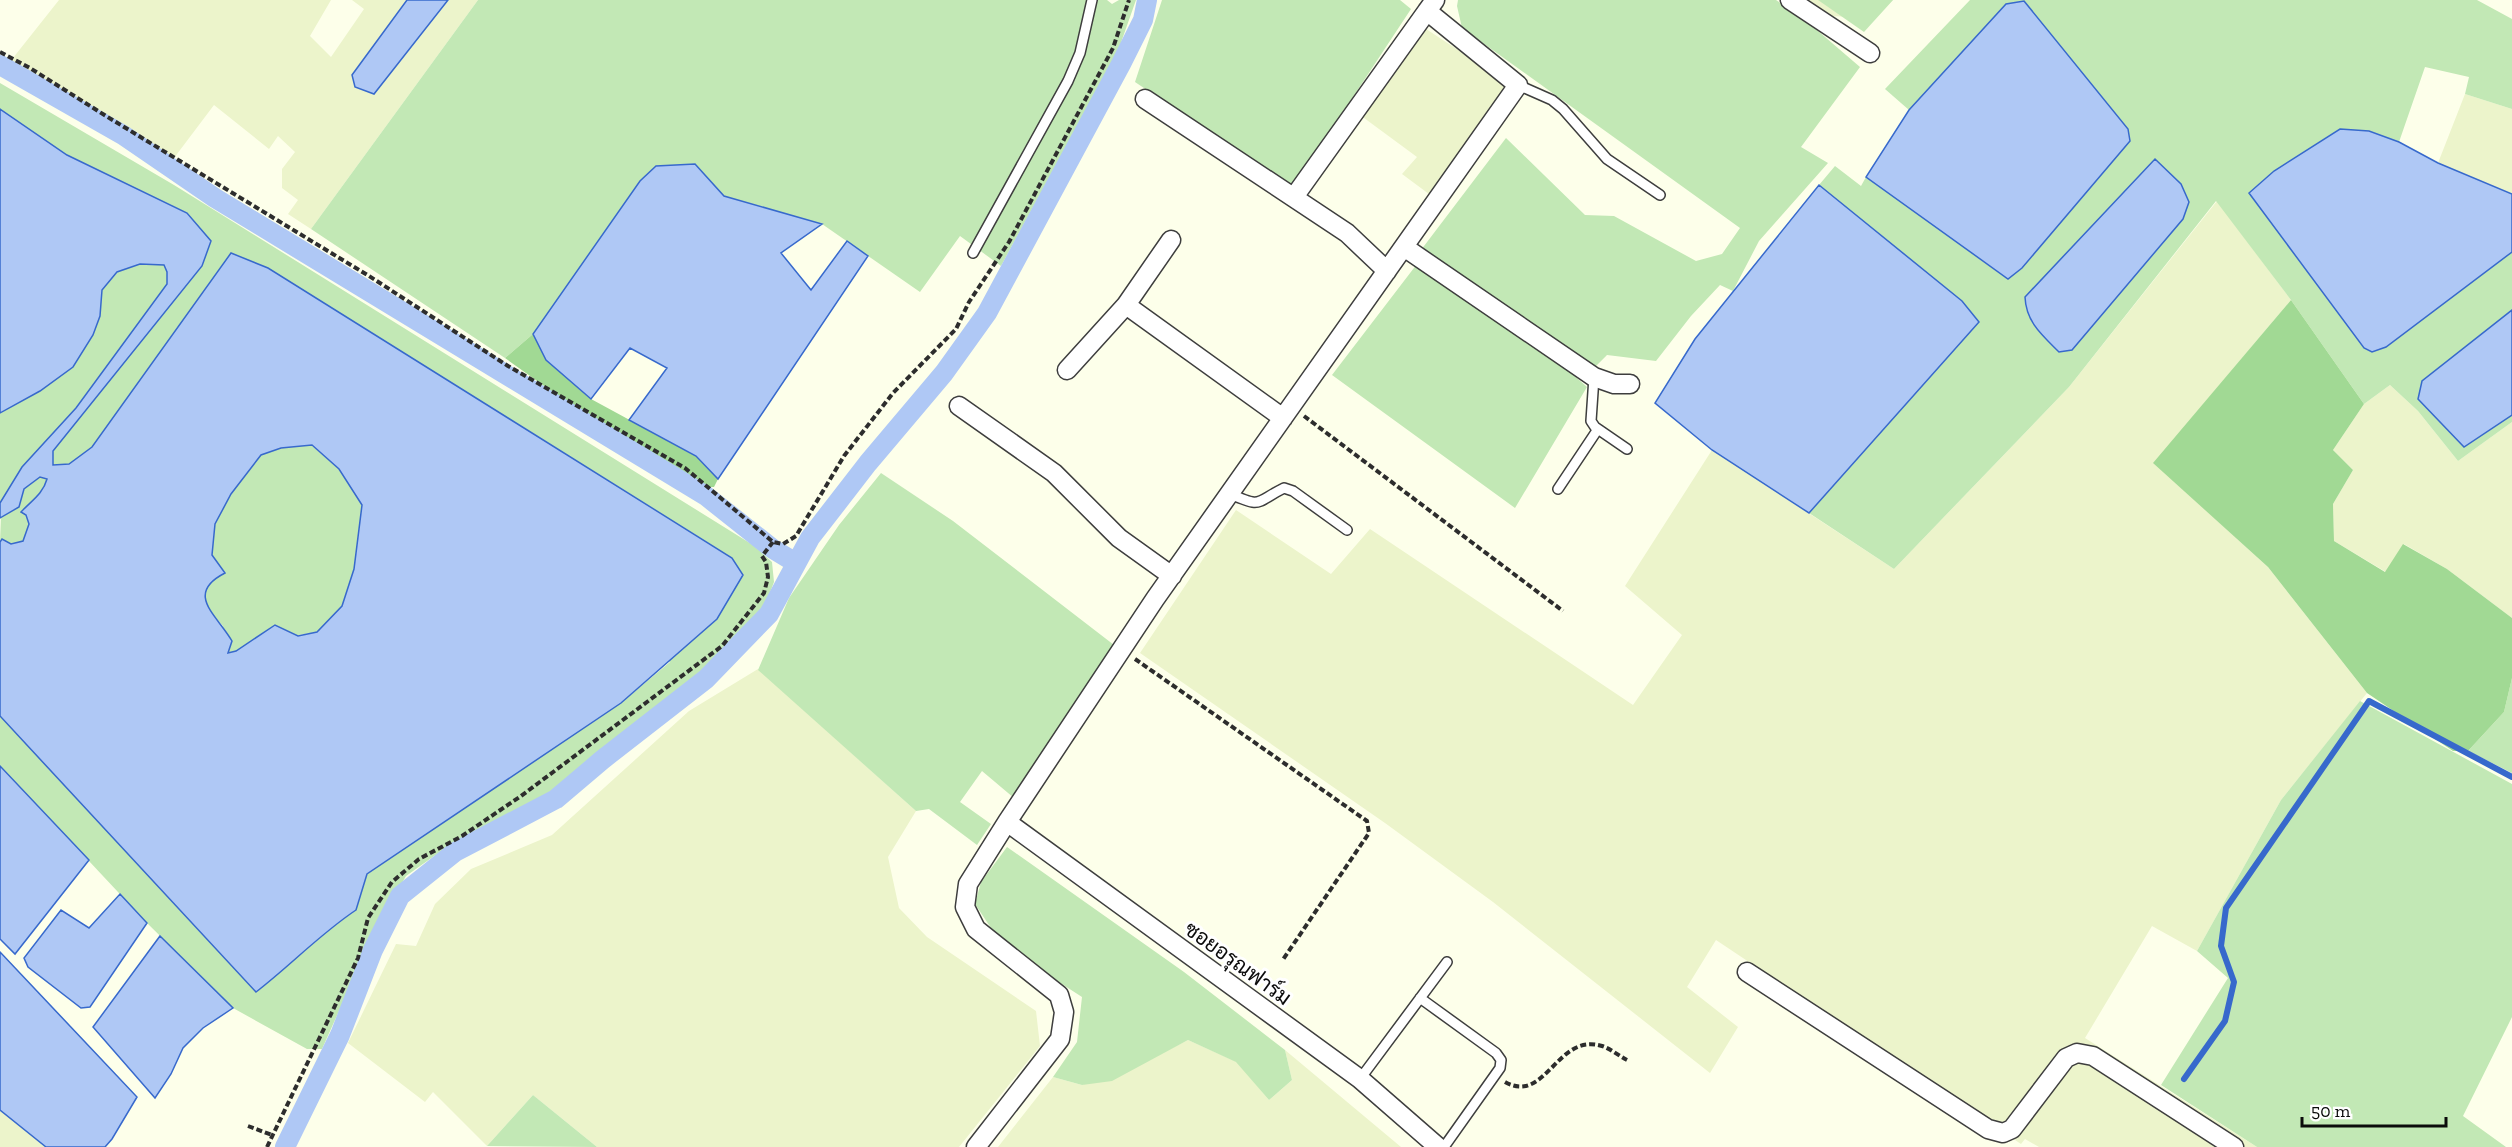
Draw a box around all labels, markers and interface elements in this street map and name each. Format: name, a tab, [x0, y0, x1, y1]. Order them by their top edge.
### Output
street label: ซอยอรุณฟาร์ม	[1179, 915, 1297, 1012]
scale bar	[2302, 1090, 2446, 1128]
text: 50 m	[2311, 1100, 2351, 1122]

